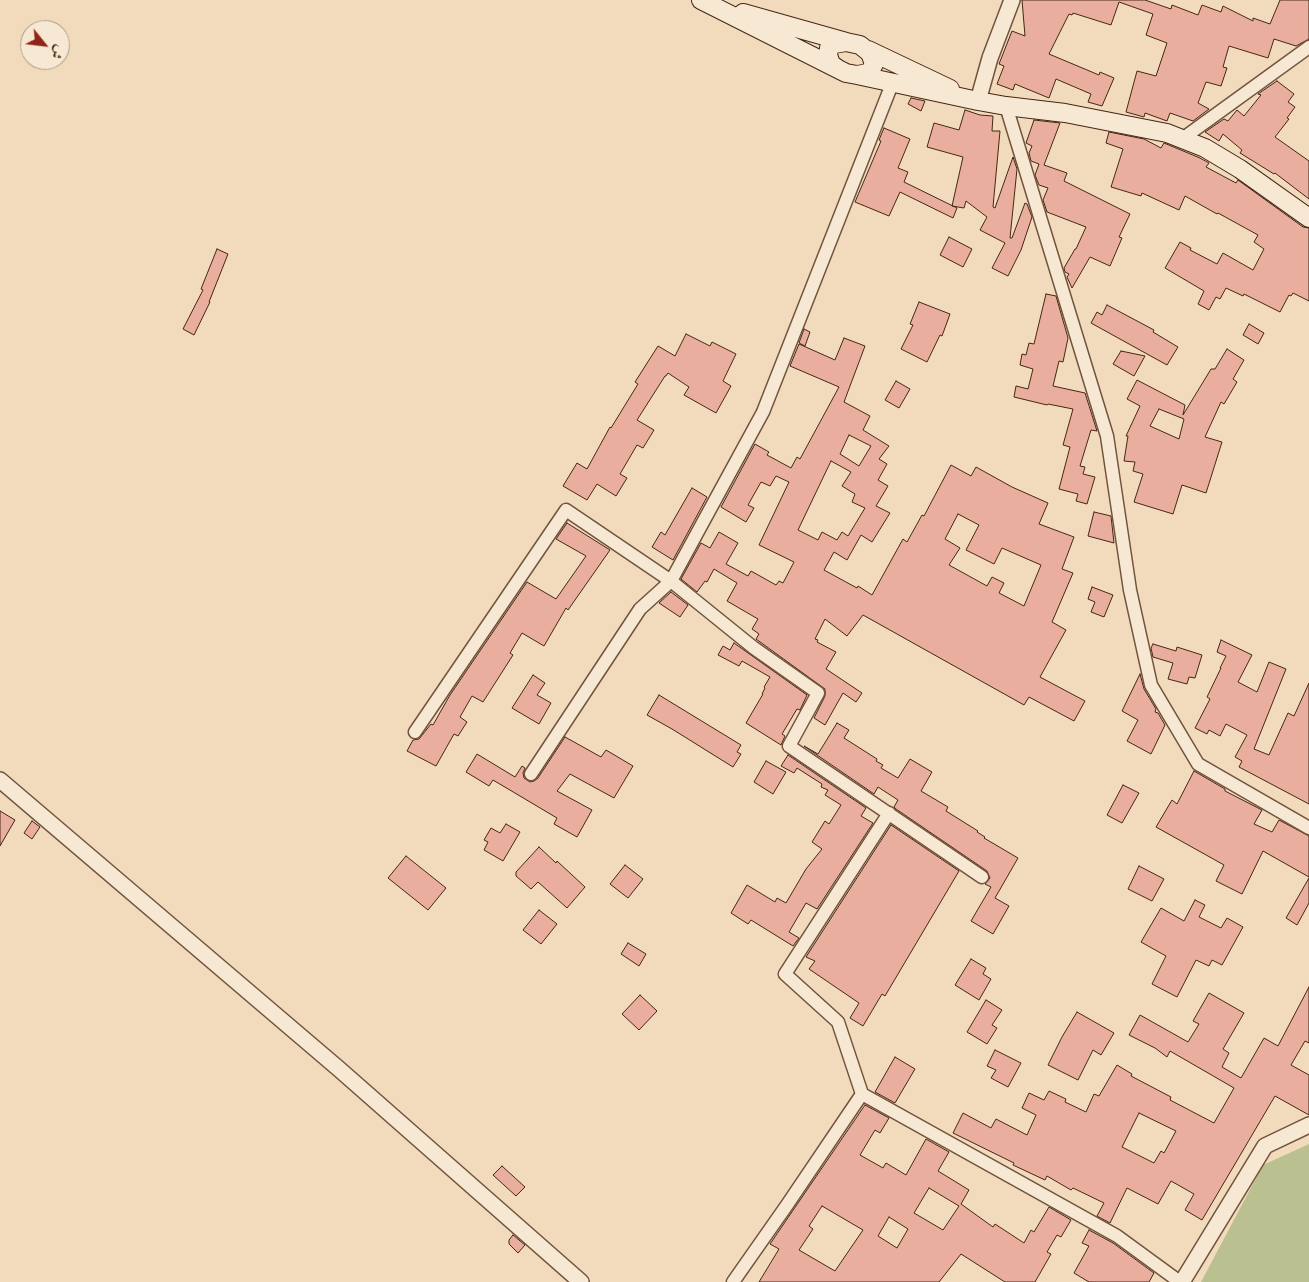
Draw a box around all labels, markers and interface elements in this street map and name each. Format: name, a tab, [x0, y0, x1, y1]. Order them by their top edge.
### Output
north arrow	[20, 20, 70, 70]
text: ش	[46, 41, 68, 62]

